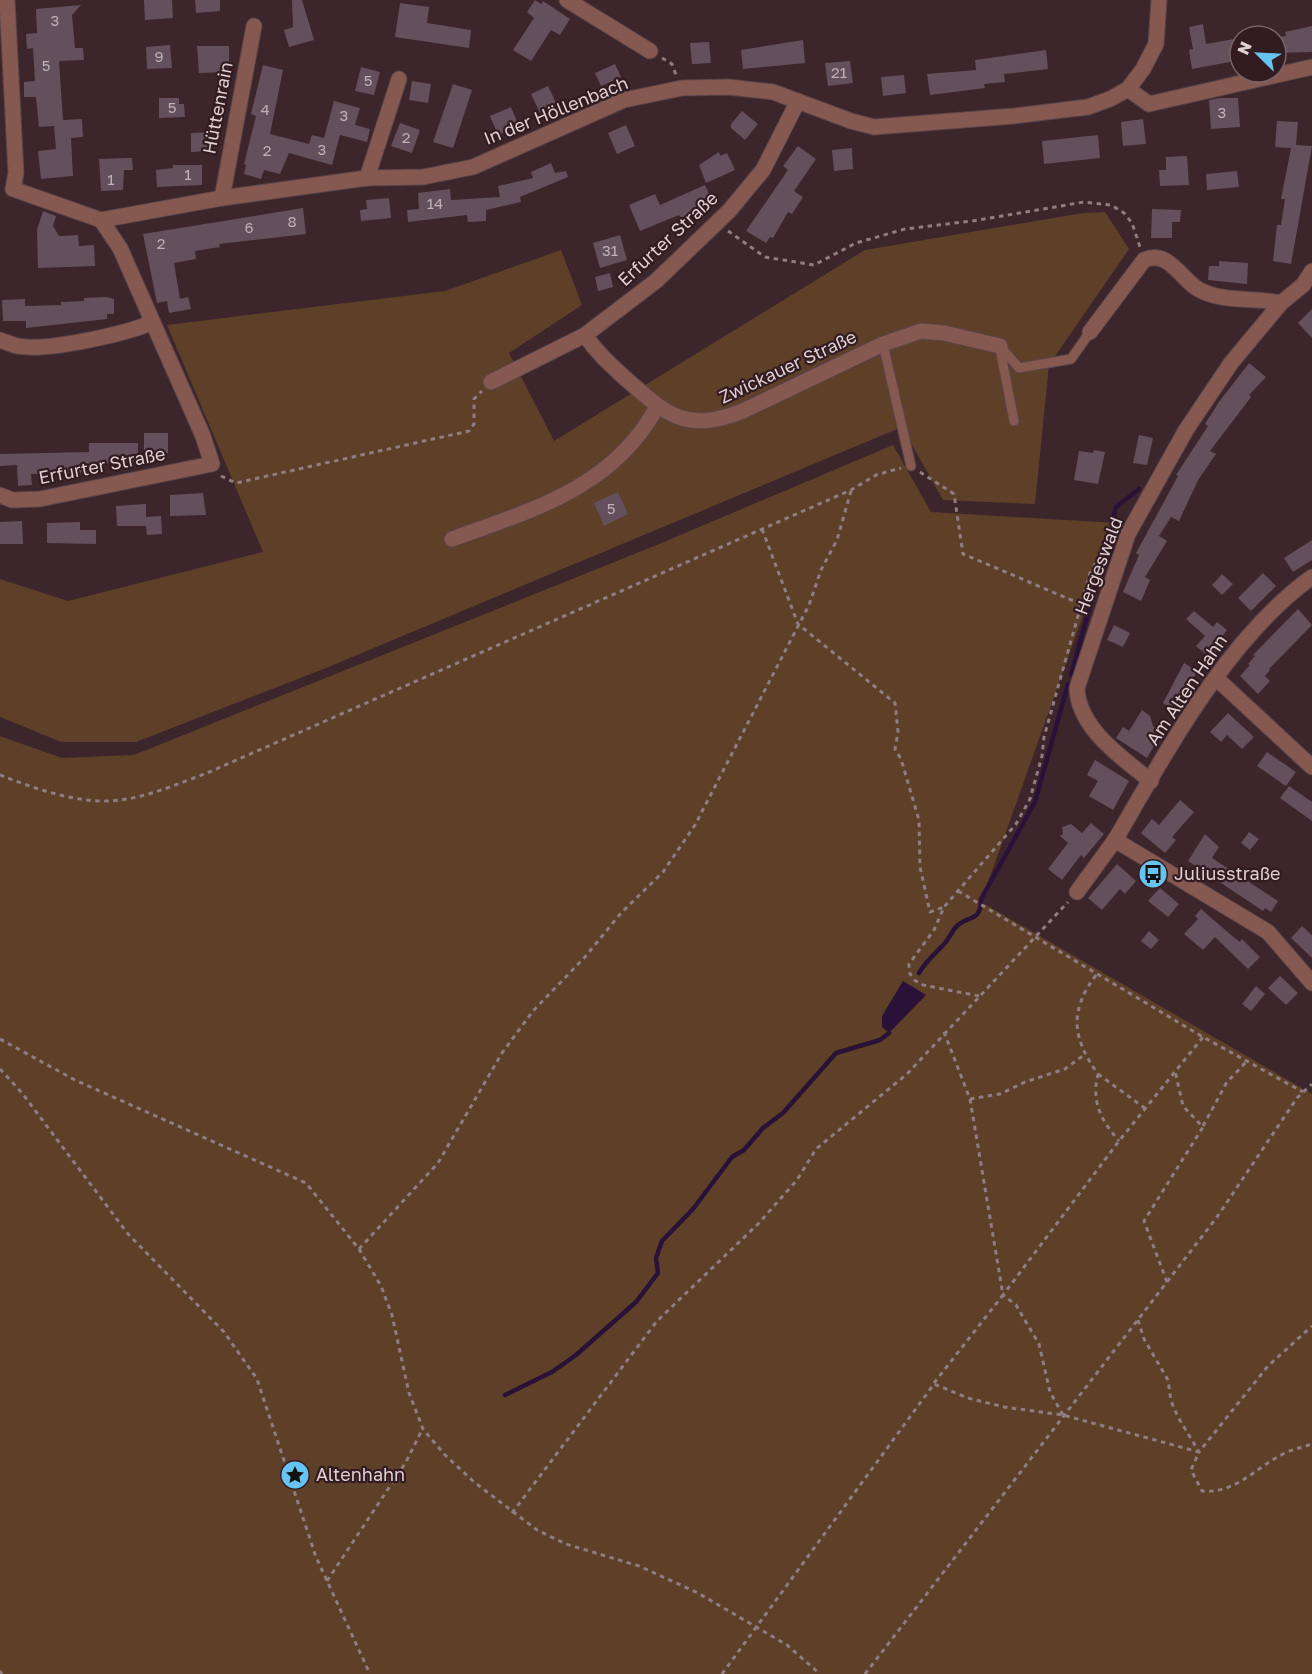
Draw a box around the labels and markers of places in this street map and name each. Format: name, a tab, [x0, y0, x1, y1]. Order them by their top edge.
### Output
bus stop icon: Juliusstraße	[1137, 858, 1169, 890]
place label: Juliusstraße	[1174, 862, 1281, 884]
place icon: Altenhahn	[279, 1459, 311, 1491]
place label: Altenhahn	[316, 1463, 405, 1485]

